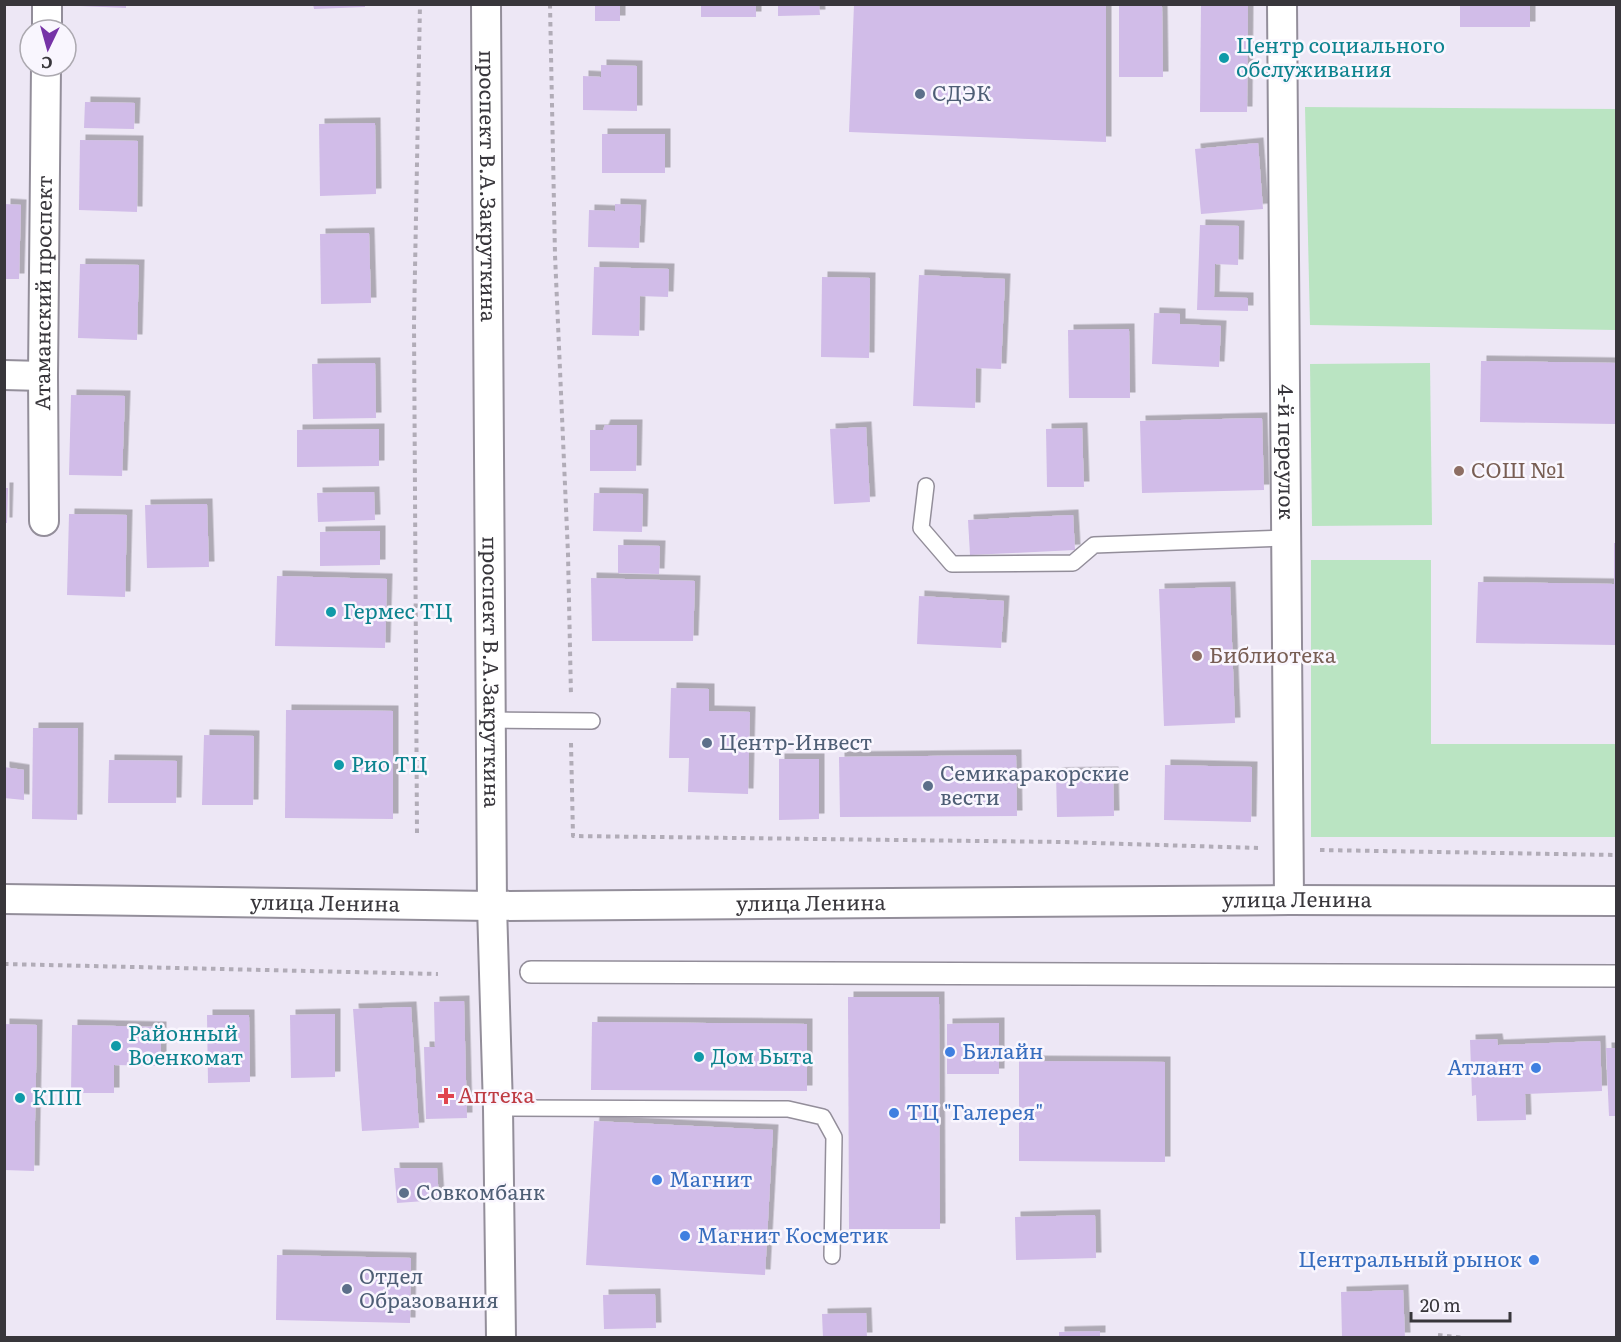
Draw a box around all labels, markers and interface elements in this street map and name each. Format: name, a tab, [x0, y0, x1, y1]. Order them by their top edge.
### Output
north arrow	[18, 18, 78, 78]
place label: Центр социального обслуживания	[1236, 28, 1445, 83]
street label: проспект В.А.Закруткина	[473, 50, 506, 323]
text: С	[40, 51, 53, 76]
marker: Центр социального обслуживания	[1217, 51, 1231, 65]
place label: СДЭК	[932, 76, 992, 107]
marker: СДЭК	[913, 87, 927, 101]
street label: Атаманский проспект	[25, 175, 58, 411]
street label: 4-й переулок	[1272, 384, 1304, 521]
place label: СОШ №1	[1471, 453, 1565, 484]
marker: СОШ №1	[1452, 464, 1466, 478]
street label: проспект В.А.Закруткина	[477, 536, 509, 809]
place label: Гермес ТЦ	[343, 594, 453, 625]
marker: Гермес ТЦ	[324, 605, 338, 619]
place label: Библиотека	[1209, 638, 1337, 669]
marker: Библиотека	[1190, 649, 1204, 663]
place label: Центр-Инвест	[719, 725, 872, 756]
marker: Центр-Инвест	[700, 736, 714, 750]
place label: Рио ТЦ	[351, 747, 428, 778]
place label: Семикаракорские вести	[940, 756, 1129, 811]
marker: Рио ТЦ	[332, 758, 346, 772]
marker: Семикаракорские вести	[921, 779, 935, 793]
street label: улица Ленина	[1222, 882, 1373, 914]
street label: улица Ленина	[250, 885, 401, 918]
street label: улица Ленина	[736, 885, 887, 917]
place label: Районный Военкомат	[128, 1016, 243, 1071]
place label: Билайн	[962, 1034, 1043, 1065]
marker: Районный Военкомат	[109, 1039, 123, 1053]
place label: Дом Быта	[711, 1039, 814, 1070]
marker: Билайн	[943, 1045, 957, 1059]
marker: Дом Быта	[692, 1050, 706, 1064]
place label: Атлант	[1447, 1050, 1524, 1081]
marker: Атлант	[1529, 1061, 1543, 1075]
place label: Аптека	[458, 1078, 535, 1109]
place label: КПП	[32, 1080, 82, 1111]
marker: Аптека	[439, 1089, 453, 1103]
marker: КПП	[13, 1091, 27, 1105]
place label: ТЦ "Галерея"	[906, 1095, 1043, 1126]
marker: ТЦ "Галерея"	[887, 1106, 901, 1120]
place label: Магнит	[669, 1162, 753, 1193]
marker: Магнит	[650, 1173, 664, 1187]
place label: Совкомбанк	[416, 1175, 546, 1206]
marker: Совкомбанк	[397, 1186, 411, 1200]
place label: Магнит Косметик	[697, 1218, 889, 1249]
marker: Магнит Косметик	[678, 1229, 692, 1243]
place label: Центральный рынок	[1298, 1242, 1523, 1273]
marker: Центральный рынок	[1527, 1253, 1541, 1267]
place label: Отдел Образования	[359, 1259, 499, 1314]
marker: Отдел Образования	[340, 1282, 354, 1296]
scale bar	[1411, 1285, 1510, 1323]
text: 20 m	[1420, 1291, 1461, 1318]

